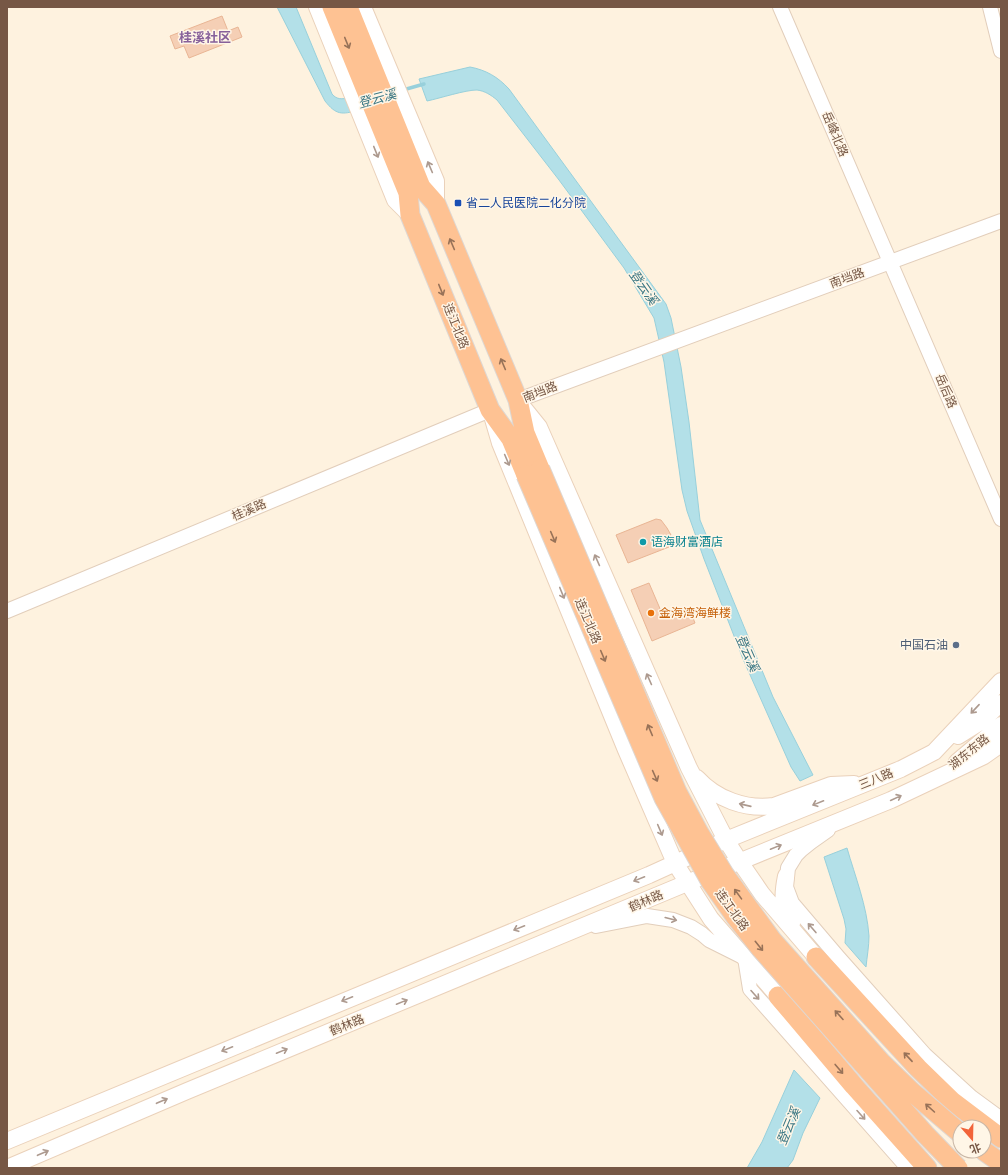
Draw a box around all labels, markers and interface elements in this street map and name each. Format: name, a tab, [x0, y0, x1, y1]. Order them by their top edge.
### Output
district label: 桂溪社区	[179, 29, 231, 47]
one-way arrow	[343, 37, 351, 49]
water label: 登云溪	[356, 85, 400, 113]
street label: 岳峰北路	[817, 109, 852, 160]
one-way arrow	[372, 145, 380, 157]
one-way arrow	[426, 161, 433, 173]
place label: 省二人民医院二化分院	[466, 195, 586, 212]
marker: 省二人民医院二化分院	[453, 198, 463, 208]
one-way arrow	[448, 239, 456, 251]
street label: 南垱路	[827, 264, 867, 293]
water label: 登云溪	[625, 266, 663, 310]
one-way arrow	[438, 283, 445, 295]
street label: 连江北路	[439, 301, 472, 352]
one-way arrow	[498, 359, 506, 371]
street label: 岳后路	[931, 371, 960, 411]
street label: 南垱路	[520, 378, 560, 407]
one-way arrow	[504, 453, 511, 465]
street label: 桂溪路	[229, 496, 269, 525]
one-way arrow	[549, 530, 557, 542]
place label: 语海财富酒店	[651, 534, 723, 551]
marker: 语海财富酒店	[638, 537, 648, 547]
one-way arrow	[593, 554, 600, 566]
one-way arrow	[558, 587, 566, 599]
street label: 连江北路	[570, 596, 605, 647]
place label: 金海湾海鲜楼	[659, 605, 731, 622]
marker: 金海湾海鲜楼	[646, 608, 656, 618]
water label: 登云溪	[731, 632, 764, 677]
place label: 中国石油	[900, 637, 948, 654]
marker: 中国石油	[951, 640, 961, 650]
one-way arrow	[600, 650, 608, 662]
one-way arrow	[645, 673, 652, 685]
one-way arrow	[970, 704, 979, 715]
one-way arrow	[646, 725, 654, 737]
street label: 湖东东路	[945, 731, 993, 774]
street label: 三八路	[856, 765, 896, 794]
one-way arrow	[651, 770, 659, 782]
one-way arrow	[890, 794, 902, 801]
one-way arrow	[739, 800, 752, 808]
one-way arrow	[812, 800, 824, 807]
one-way arrow	[656, 823, 664, 835]
one-way arrow	[770, 843, 782, 851]
one-way arrow	[634, 876, 646, 883]
street label: 连江北路	[711, 886, 753, 935]
street label: 鹤林路	[626, 887, 666, 916]
one-way arrow	[734, 889, 742, 900]
one-way arrow	[664, 916, 677, 924]
one-way arrow	[808, 923, 817, 933]
one-way arrow	[513, 925, 525, 933]
one-way arrow	[754, 941, 763, 951]
one-way arrow	[750, 989, 759, 1000]
one-way arrow	[341, 996, 353, 1004]
one-way arrow	[396, 997, 408, 1005]
one-way arrow	[835, 1010, 844, 1020]
street label: 鹤林路	[327, 1011, 367, 1040]
one-way arrow	[221, 1045, 233, 1053]
one-way arrow	[276, 1047, 288, 1055]
one-way arrow	[904, 1052, 913, 1063]
one-way arrow	[835, 1063, 844, 1074]
one-way arrow	[156, 1097, 168, 1105]
water label: 登云溪	[773, 1103, 806, 1148]
one-way arrow	[925, 1103, 935, 1113]
one-way arrow	[856, 1109, 865, 1120]
north arrow	[952, 1119, 992, 1159]
text: 北	[968, 1139, 983, 1157]
one-way arrow	[36, 1148, 48, 1156]

